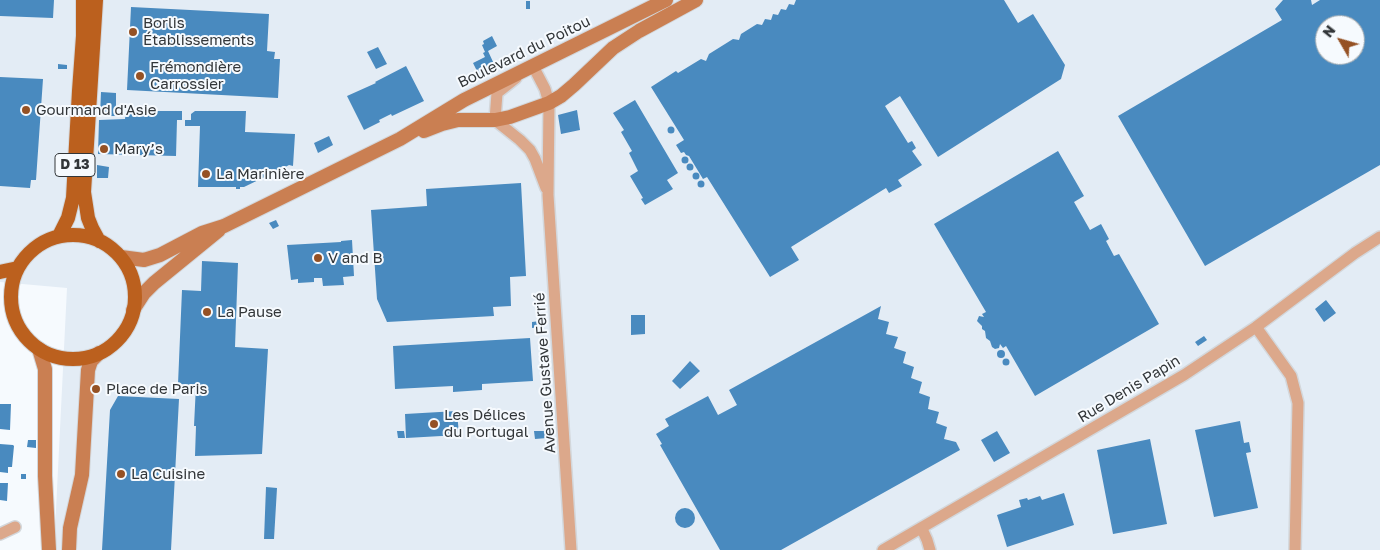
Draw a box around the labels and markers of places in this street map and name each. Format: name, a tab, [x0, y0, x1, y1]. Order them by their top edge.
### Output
place label: Borlis Établissements	[143, 14, 254, 49]
marker: Borlis Établissements	[127, 26, 139, 38]
place label: Frémondière Carrossier	[150, 58, 241, 93]
marker: Frémondière Carrossier	[134, 70, 146, 82]
place label: Gourmand d'Asie	[36, 101, 156, 119]
marker: Gourmand d'Asie	[20, 104, 32, 116]
place label: Mary’s	[114, 140, 163, 158]
marker: Mary’s	[98, 143, 110, 155]
place label: La Marinière	[216, 165, 305, 183]
marker: La Marinière	[200, 168, 212, 180]
place label: V and B	[328, 249, 383, 267]
marker: V and B	[312, 252, 324, 264]
place label: La Pause	[217, 303, 282, 321]
marker: La Pause	[201, 306, 213, 318]
place label: Place de Paris	[106, 380, 207, 398]
marker: Place de Paris	[90, 383, 102, 395]
place label: Les Délices du Portugal	[444, 406, 528, 441]
marker: Les Délices du Portugal	[428, 418, 440, 430]
place label: La Cuisine	[131, 465, 205, 483]
marker: La Cuisine	[115, 468, 127, 480]

